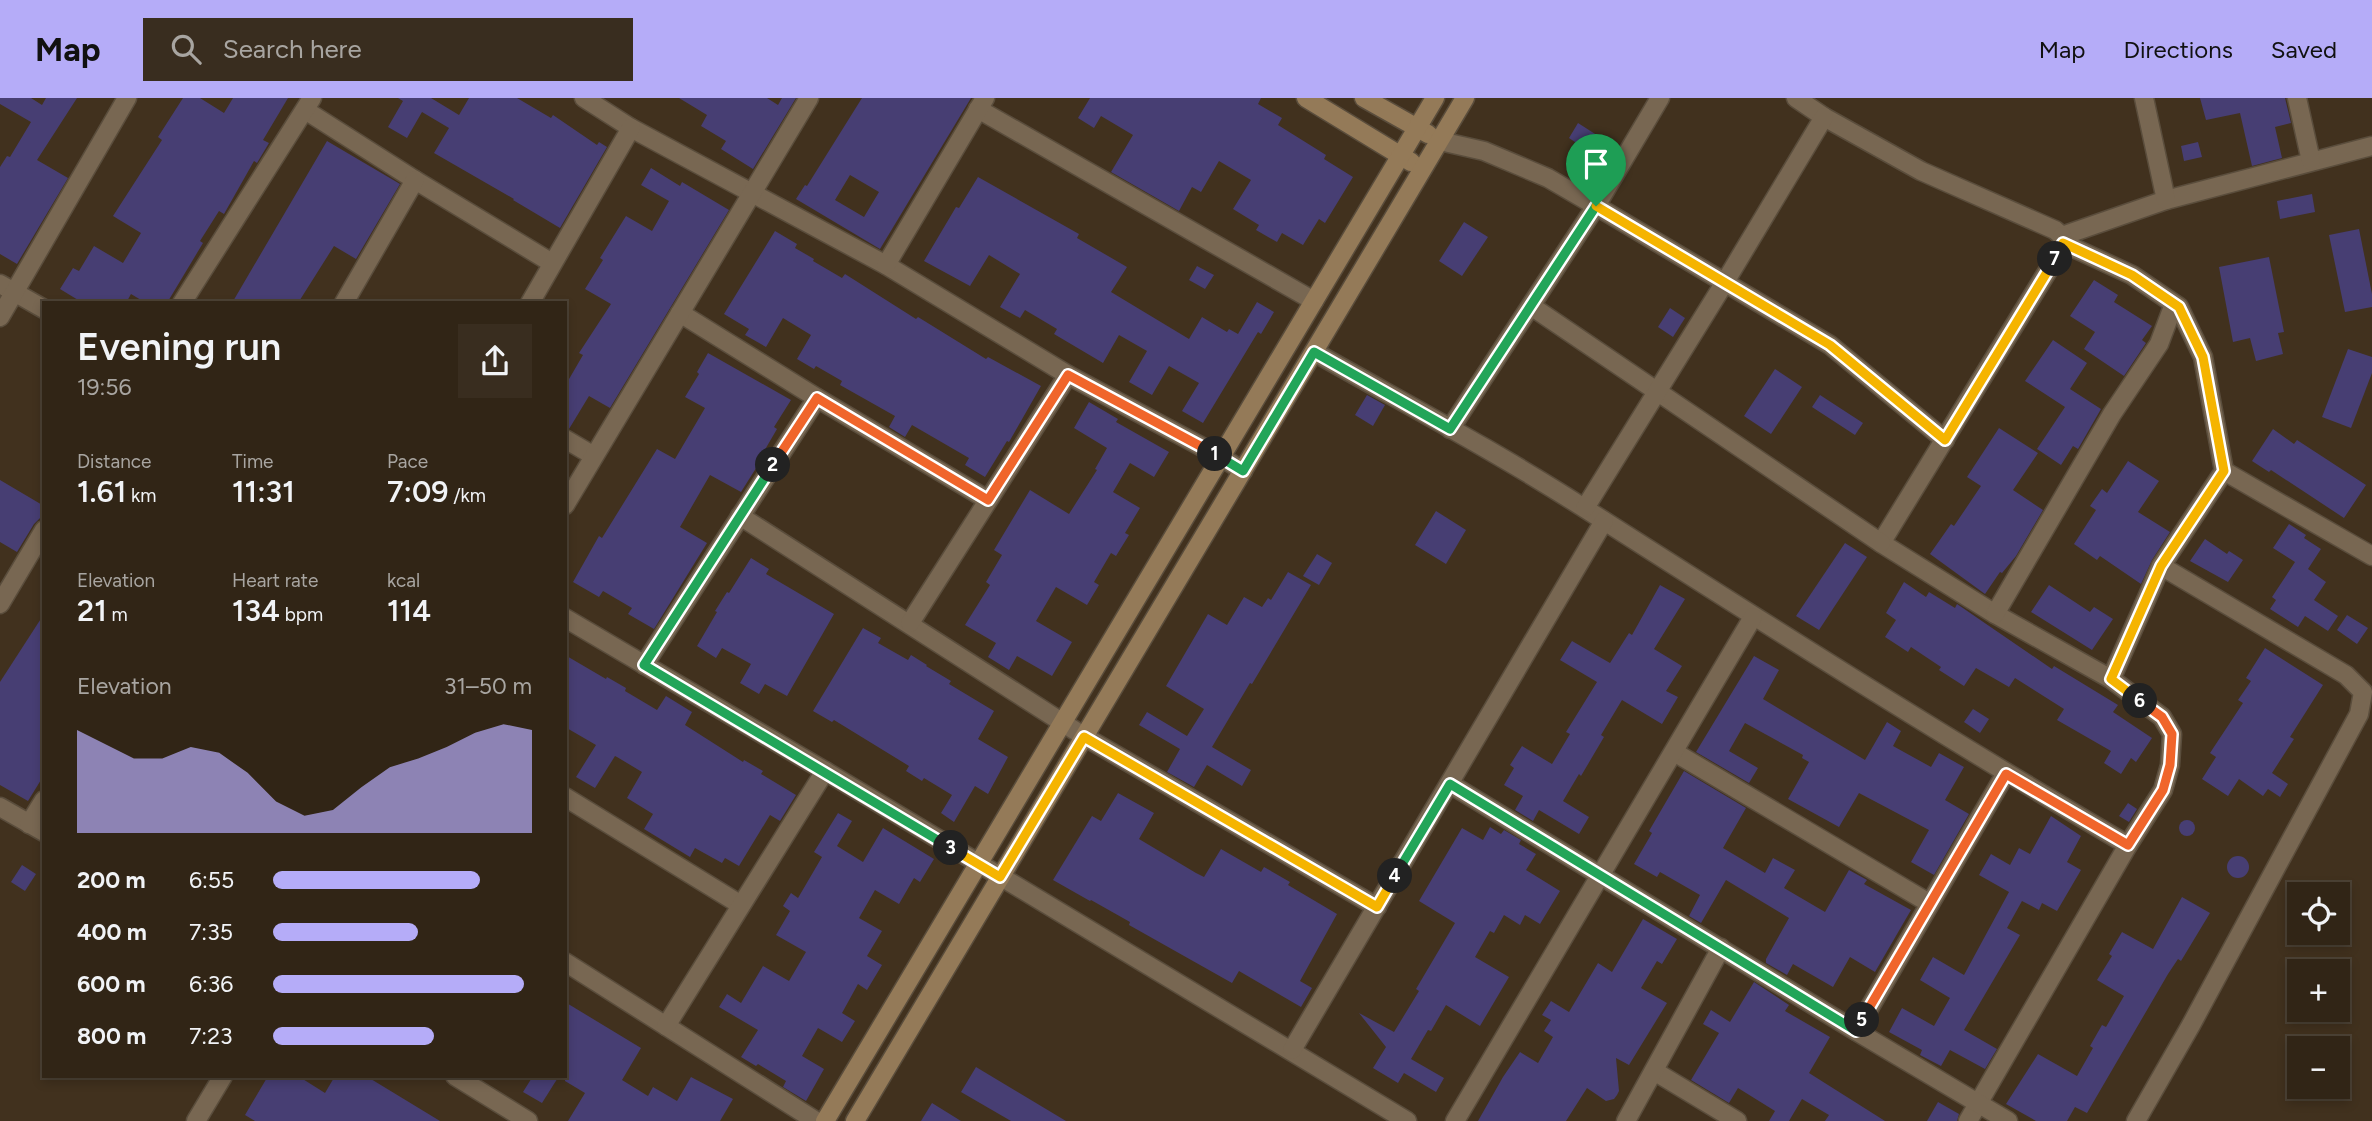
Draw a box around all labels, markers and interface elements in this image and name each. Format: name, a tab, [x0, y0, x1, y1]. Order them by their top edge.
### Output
search box	[143, 18, 633, 81]
text: Map	[35, 30, 101, 69]
icon: search	[167, 30, 205, 68]
text: Search here	[223, 33, 362, 65]
text: Map	[2039, 35, 2085, 64]
text: Directions	[2123, 35, 2233, 64]
text: Saved	[2271, 35, 2337, 64]
pin	[1566, 134, 1626, 206]
icon: arrive	[1577, 145, 1615, 183]
pin: 7	[2038, 242, 2072, 276]
text: 7	[2049, 247, 2060, 270]
text: Evening run	[77, 324, 281, 370]
button: share	[458, 324, 532, 398]
text: 19:56	[77, 373, 132, 401]
pin: 1	[1198, 436, 1232, 472]
text: 1	[1210, 442, 1219, 465]
pin: 2	[756, 448, 790, 482]
text: Distance	[77, 450, 151, 473]
text: Time	[232, 450, 273, 473]
text: Pace	[387, 450, 428, 473]
text: 2	[767, 453, 778, 476]
text: 1.61	[77, 473, 126, 510]
text: 11:31	[232, 473, 295, 510]
text: 7:09	[387, 473, 448, 510]
text: km	[126, 484, 156, 507]
text: /km	[448, 484, 486, 507]
text: Elevation	[77, 569, 155, 592]
text: Heart rate	[232, 569, 318, 592]
text: kcal	[387, 569, 420, 592]
text: 21	[77, 592, 107, 629]
text: 134	[232, 592, 280, 629]
text: 114	[387, 592, 431, 629]
text: m	[107, 603, 128, 626]
text: bpm	[280, 603, 323, 626]
text: Elevation	[77, 672, 172, 700]
text: 31–50 m	[444, 672, 532, 700]
pin: 6	[2122, 684, 2158, 718]
text: 6	[2134, 689, 2145, 712]
pin: 3	[934, 830, 968, 866]
text: 3	[945, 836, 956, 859]
pin: 4	[1378, 858, 1412, 894]
text: 4	[1388, 864, 1401, 887]
text: 200 m	[77, 866, 146, 894]
text: 6:55	[189, 866, 234, 894]
map controls	[2287, 882, 2350, 1099]
button: locate	[2287, 882, 2350, 945]
text: 400 m	[77, 918, 147, 946]
text: 7:35	[189, 918, 233, 946]
button: +	[2287, 959, 2350, 1022]
text: 600 m	[77, 970, 146, 998]
text: 6:36	[189, 970, 233, 998]
pin: 5	[1844, 1002, 1880, 1038]
text: 5	[1856, 1008, 1867, 1031]
text: 800 m	[77, 1022, 146, 1050]
text: 7:23	[189, 1022, 233, 1050]
button: −	[2287, 1036, 2350, 1099]

